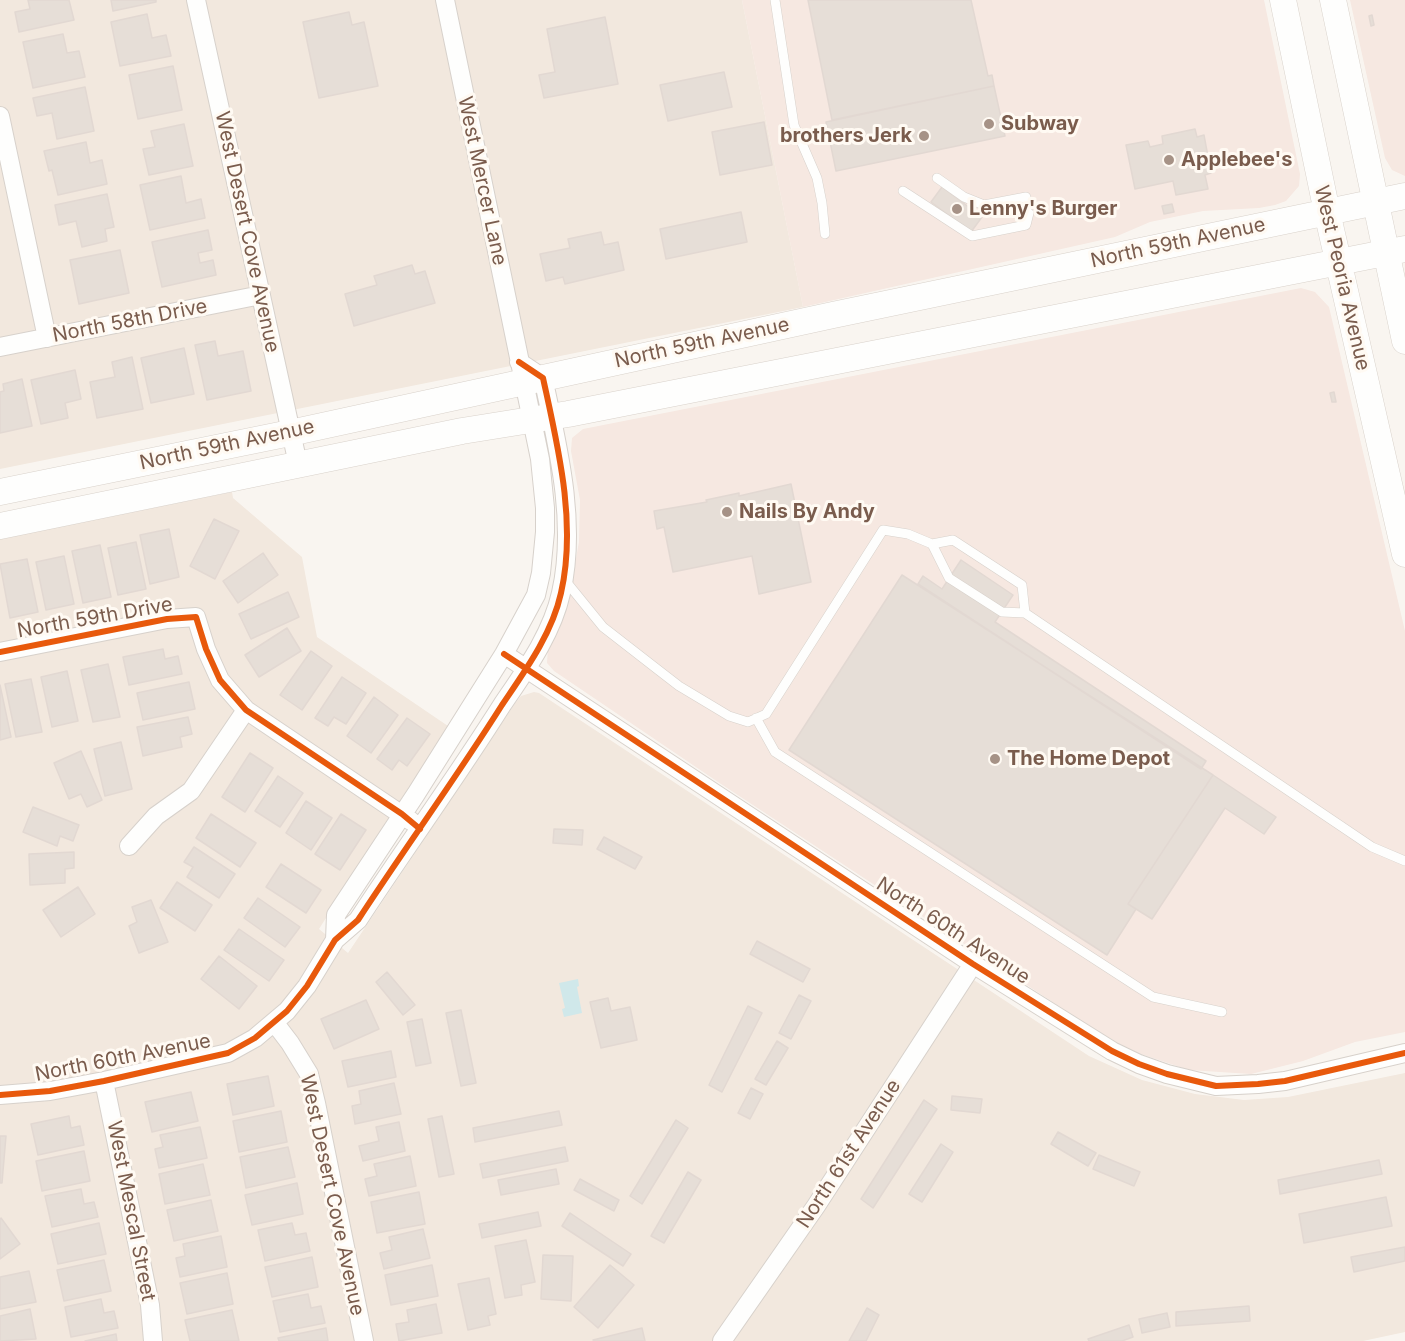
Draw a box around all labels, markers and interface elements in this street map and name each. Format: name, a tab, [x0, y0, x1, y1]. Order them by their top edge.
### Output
street label: West Mercer Lane	[452, 94, 512, 268]
street label: West Desert Cove Avenue	[210, 109, 284, 355]
place label: Subway	[1001, 112, 1079, 136]
marker: Subway	[982, 117, 996, 131]
place label: brothers Jerk	[780, 124, 912, 148]
marker: brothers Jerk	[917, 129, 931, 143]
place label: Applebee's	[1181, 148, 1292, 172]
marker: Applebee's	[1162, 153, 1176, 167]
street label: West Peoria Avenue	[1309, 183, 1375, 373]
place label: Lenny's Burger	[969, 197, 1117, 221]
marker: Lenny's Burger	[950, 202, 964, 216]
street label: North 59th Avenue	[1088, 213, 1268, 273]
street label: North 58th Drive	[51, 294, 209, 348]
street label: North 59th Avenue	[612, 313, 792, 373]
street label: North 59th Avenue	[137, 415, 317, 475]
place label: Nails By Andy	[739, 500, 875, 524]
marker: Nails By Andy	[720, 505, 734, 519]
street label: North 59th Drive	[15, 593, 175, 643]
place label: The Home Depot	[1007, 747, 1170, 771]
marker: The Home Depot	[988, 752, 1002, 766]
street label: North 60th Avenue	[872, 872, 1034, 990]
street label: North 60th Avenue	[33, 1029, 213, 1087]
street label: West Desert Cove Avenue	[295, 1072, 369, 1318]
street label: North 61st Avenue	[792, 1075, 906, 1233]
street label: West Mescal Street	[102, 1119, 160, 1303]

